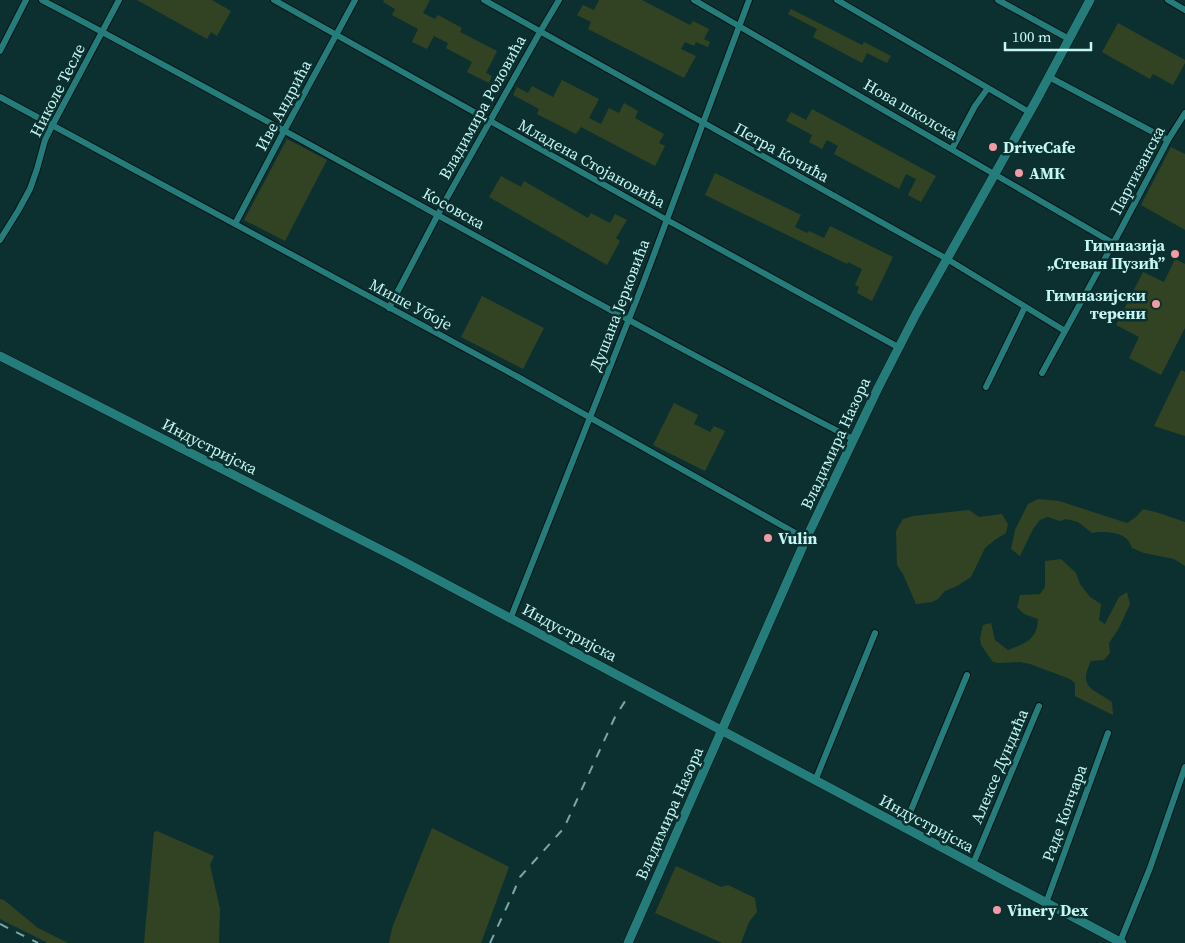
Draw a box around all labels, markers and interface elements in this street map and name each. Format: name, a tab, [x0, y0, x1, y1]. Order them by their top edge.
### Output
scale bar	[1005, 20, 1091, 52]
text: 100 m	[1012, 26, 1052, 47]
street label: Владимира Роловића	[433, 30, 531, 183]
street label: Николе Тесле	[24, 39, 90, 141]
street label: Иве Андрића	[250, 55, 317, 154]
street label: Нова школска	[860, 73, 963, 145]
street label: Младена Стојановића	[514, 113, 670, 213]
street label: Петра Кочића	[731, 117, 834, 188]
street label: Партизанска	[1104, 121, 1170, 218]
place label: DriveCafe	[1003, 136, 1075, 158]
marker: DriveCafe	[987, 141, 999, 153]
place label: АМК	[1029, 162, 1066, 184]
marker: АМК	[1013, 167, 1025, 179]
street label: Косовска	[419, 182, 490, 235]
place label: Гимназија „Стеван Пузић”	[1047, 234, 1165, 274]
street label: Душана Јерковића	[584, 235, 655, 374]
marker: Гимназија „Стеван Пузић”	[1169, 248, 1181, 260]
street label: Мише Убоје	[366, 273, 456, 335]
place label: Гимназијски терени	[1046, 284, 1147, 324]
marker: Гимназијски терени	[1150, 298, 1162, 310]
street label: Владимира Назора	[795, 373, 876, 513]
street label: Индустријска	[158, 412, 262, 480]
place label: Vulin	[778, 527, 817, 549]
marker: Vulin	[762, 532, 774, 544]
street label: Индустријска	[519, 598, 622, 667]
street label: Алексе Дундића	[965, 705, 1033, 827]
street label: Владимира Назора	[630, 742, 709, 883]
street label: Раде Кончара	[1036, 761, 1092, 864]
street label: Индустријска	[876, 789, 979, 858]
place label: Vinery Dex	[1007, 899, 1088, 921]
marker: Vinery Dex	[991, 904, 1003, 916]

